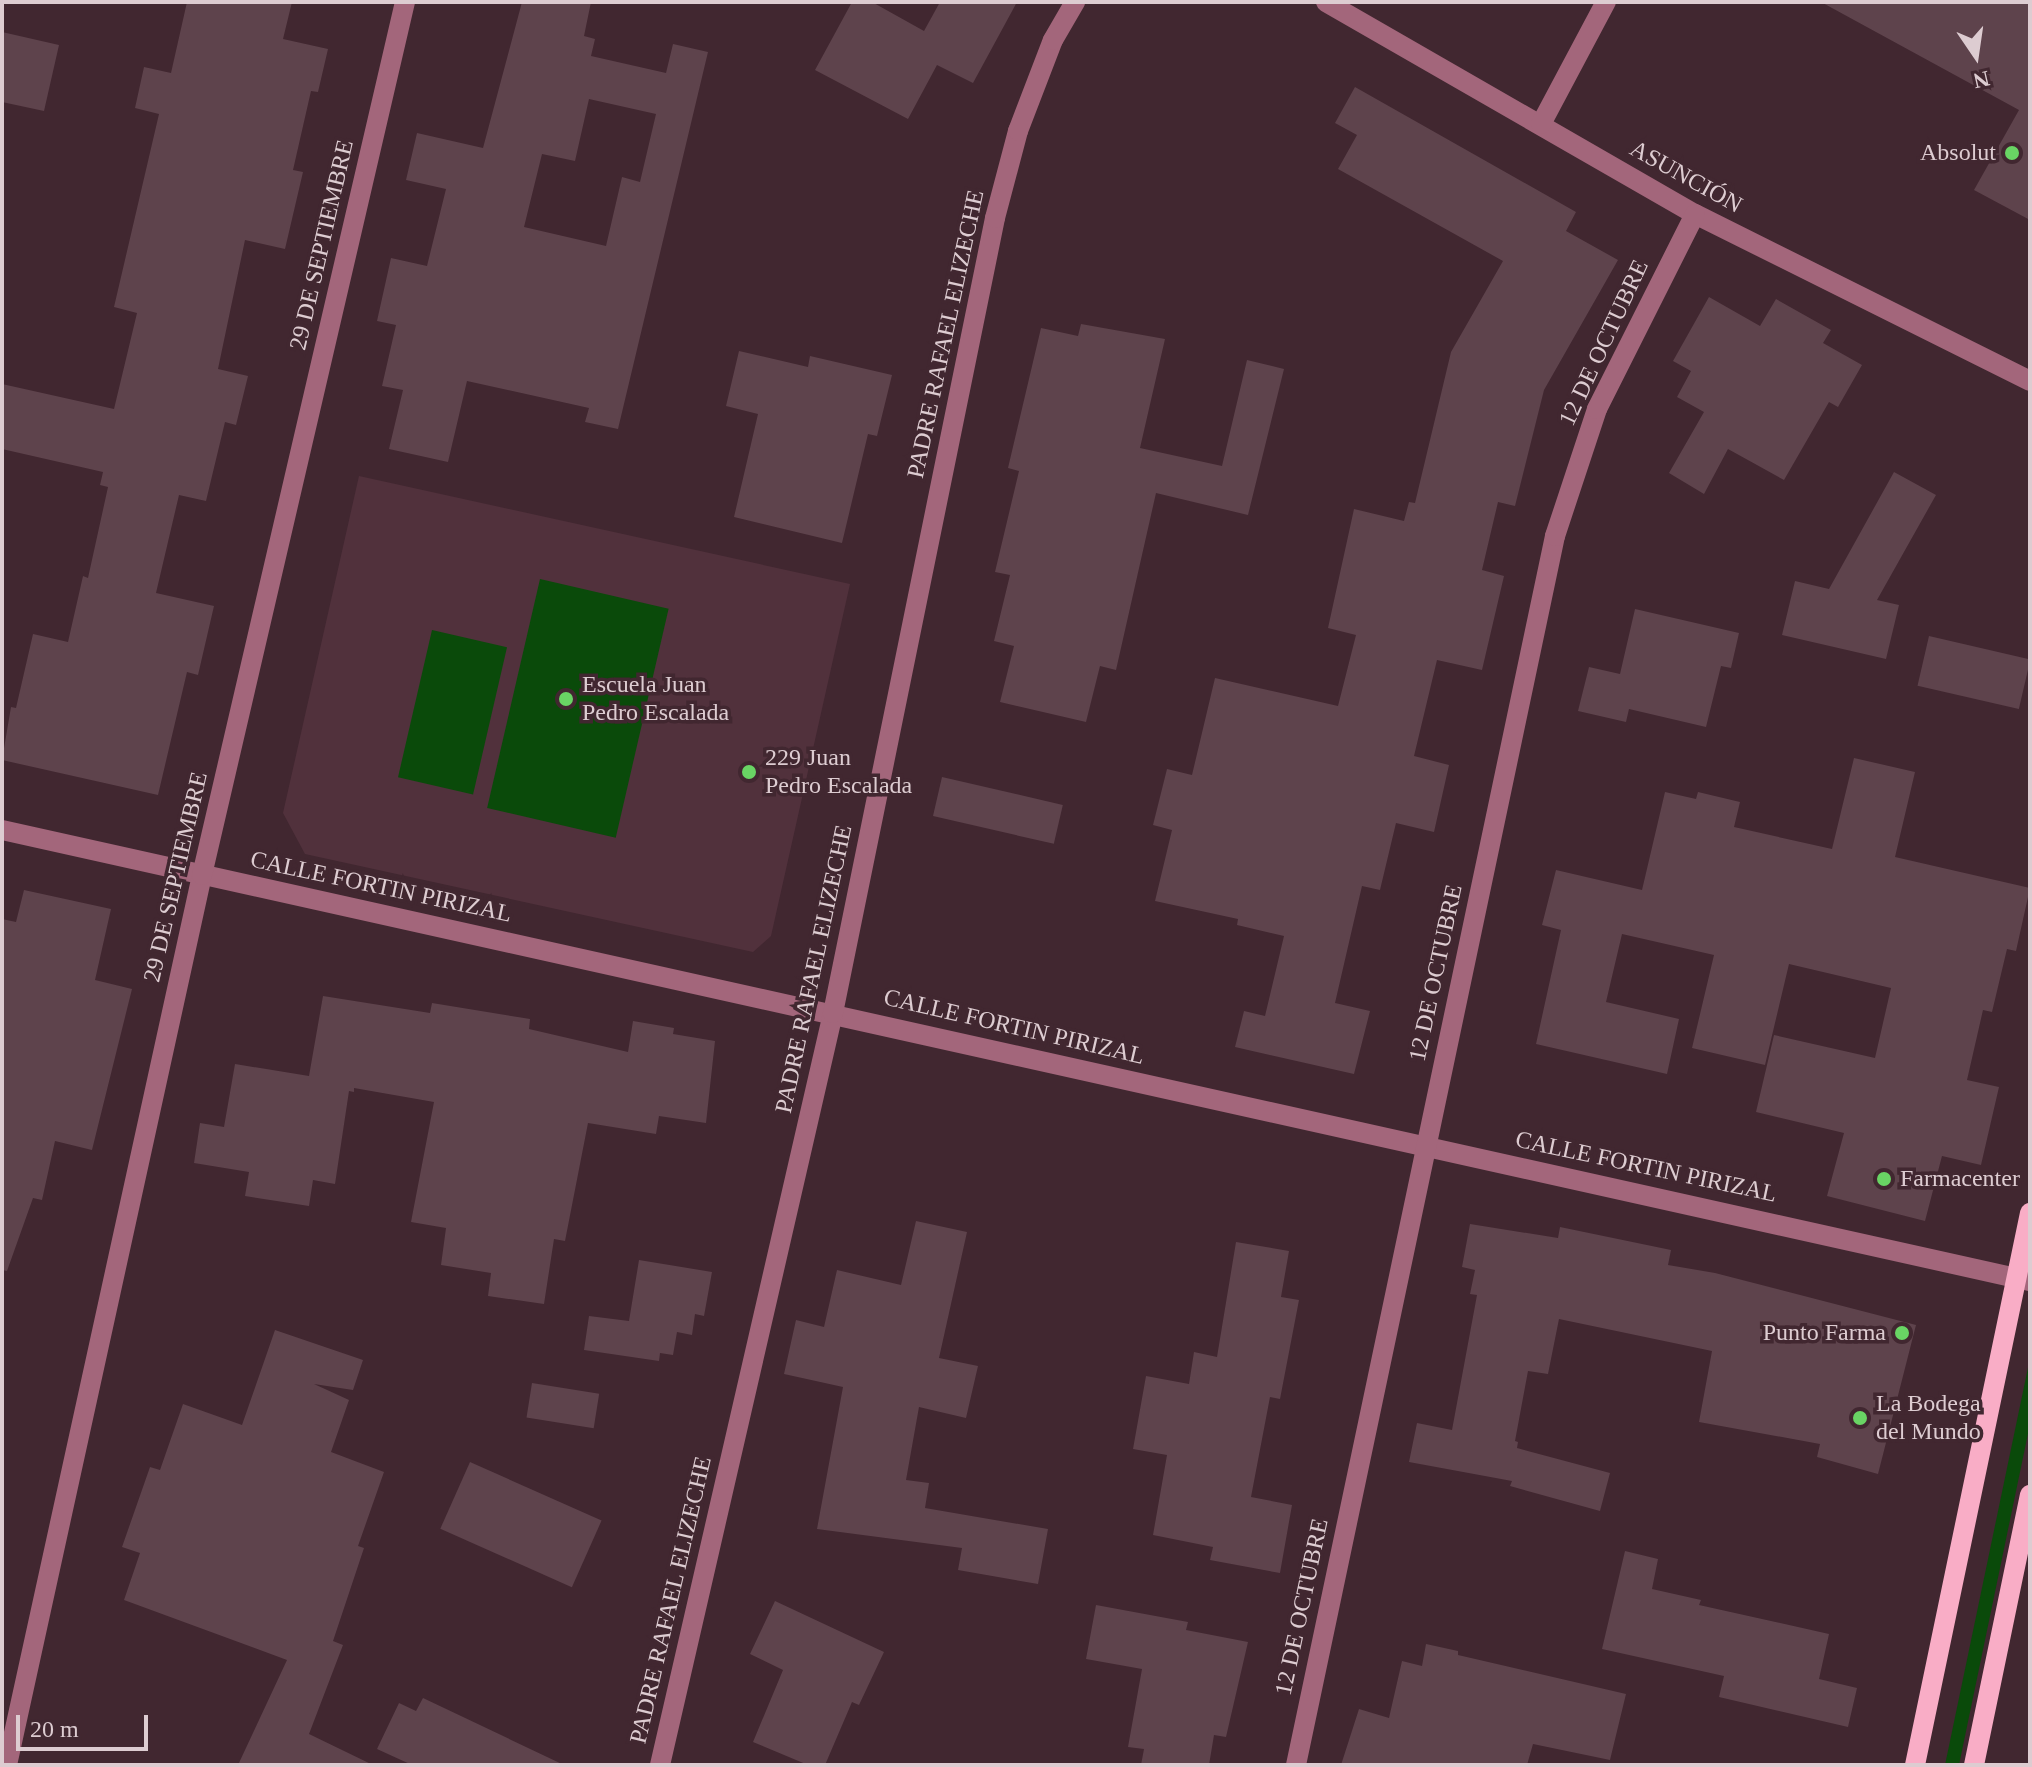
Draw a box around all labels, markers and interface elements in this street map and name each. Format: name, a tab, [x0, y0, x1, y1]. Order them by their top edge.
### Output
north arrow	[1936, 16, 2016, 96]
text: N	[1971, 66, 1992, 94]
street label: ASUNCIÓN	[1625, 134, 1747, 220]
street label: 29 DE SEPTIEMBRE	[284, 137, 360, 353]
place label: Absolut	[1920, 139, 1996, 167]
marker: Absolut	[2003, 144, 2021, 162]
street label: PADRE RAFAEL ELIZECHE	[901, 187, 991, 481]
street label: 12 DE OCTUBRE	[1553, 255, 1655, 431]
place label: Escuela Juan Pedro Escalada	[582, 671, 729, 727]
marker: Escuela Juan Pedro Escalada	[557, 690, 575, 708]
place label: 229 Juan Pedro Escalada	[765, 744, 912, 800]
marker: 229 Juan Pedro Escalada	[740, 763, 758, 781]
street label: 29 DE SEPTIEMBRE	[138, 769, 214, 985]
street label: PADRE RAFAEL ELIZECHE	[769, 822, 859, 1116]
street label: CALLE FORTIN PIRIZAL	[248, 845, 514, 929]
street label: 12 DE OCTUBRE	[1403, 882, 1469, 1064]
street label: CALLE FORTIN PIRIZAL	[881, 983, 1147, 1071]
street label: CALLE FORTIN PIRIZAL	[1513, 1125, 1779, 1209]
place label: Farmacenter	[1900, 1165, 2020, 1193]
marker: Farmacenter	[1875, 1170, 1893, 1188]
place label: Punto Farma	[1763, 1319, 1886, 1347]
marker: Punto Farma	[1893, 1324, 1911, 1342]
place label: La Bodega del Mundo	[1876, 1390, 1981, 1446]
marker: La Bodega del Mundo	[1851, 1409, 1869, 1427]
street label: PADRE RAFAEL ELIZECHE	[624, 1453, 718, 1747]
street label: 12 DE OCTUBRE	[1269, 1516, 1335, 1698]
scale bar	[20, 1699, 152, 1749]
text: 20 m	[30, 1716, 79, 1742]

